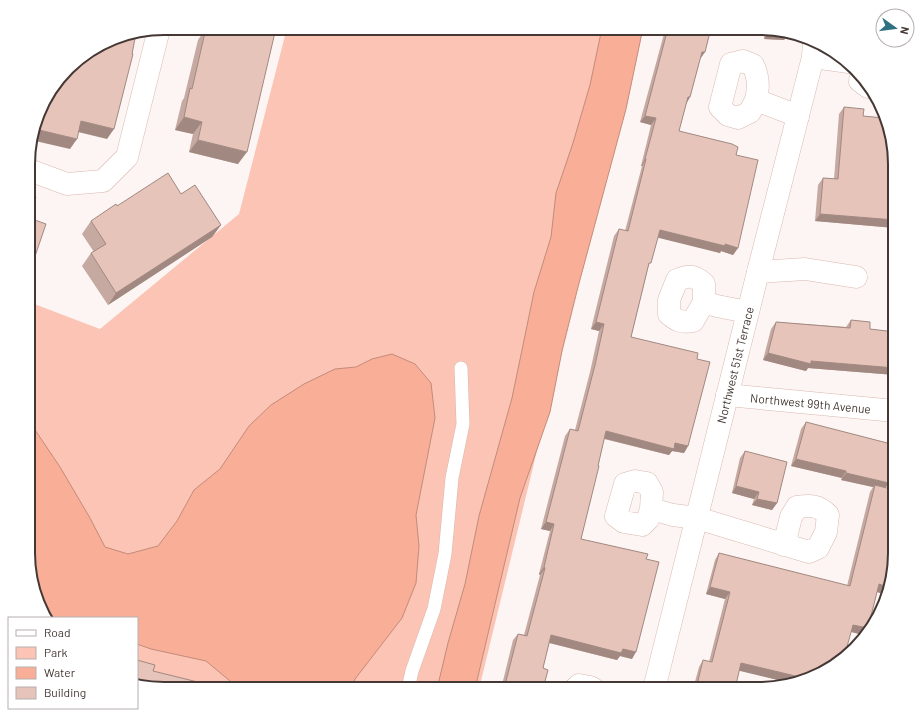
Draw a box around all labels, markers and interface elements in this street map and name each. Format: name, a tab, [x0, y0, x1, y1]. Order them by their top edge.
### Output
north arrow	[875, 8, 915, 48]
text: N	[898, 25, 912, 36]
street label: Northwest 51st Terrace	[714, 305, 756, 425]
street label: Northwest 99th Avenue	[750, 390, 872, 416]
legend	[8, 617, 138, 709]
text: Road	[44, 625, 71, 639]
text: Park	[44, 645, 68, 659]
text: Water	[44, 665, 76, 679]
text: Building	[44, 685, 86, 699]

